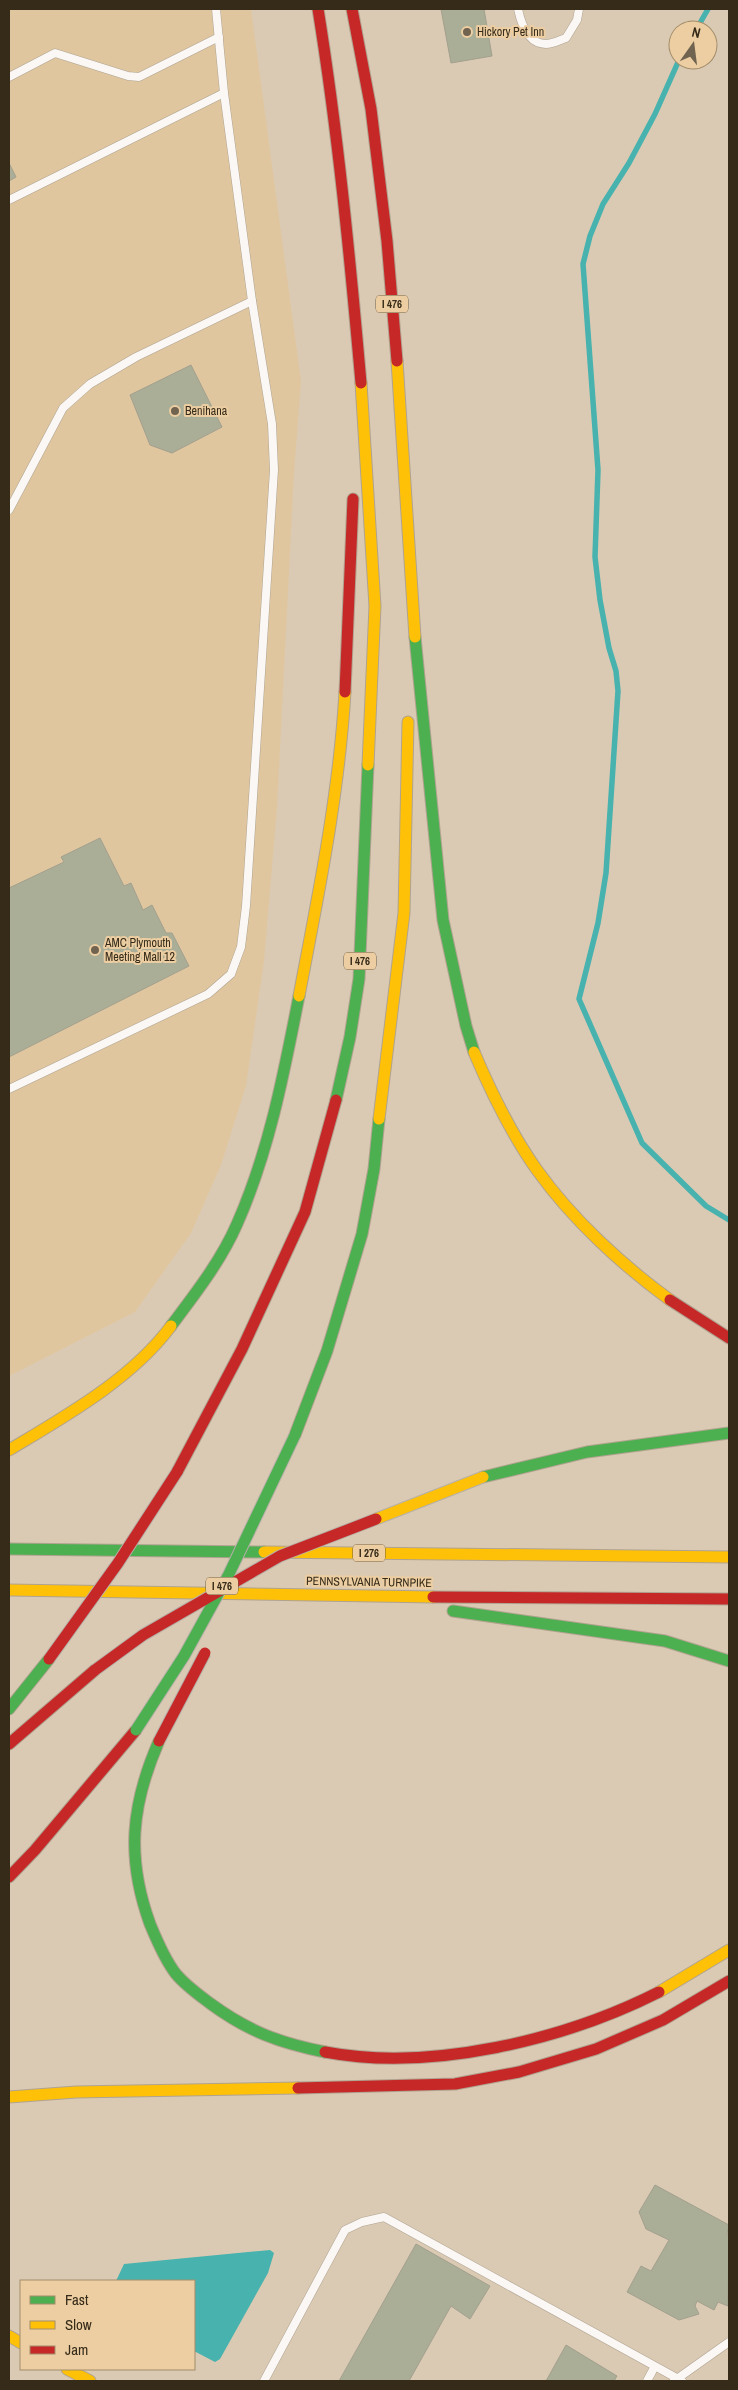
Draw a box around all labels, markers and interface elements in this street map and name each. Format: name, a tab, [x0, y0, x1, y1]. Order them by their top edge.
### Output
north arrow	[668, 20, 718, 70]
text: N	[690, 23, 702, 42]
place label: Hickory Pet Inn	[477, 24, 544, 40]
marker: Hickory Pet Inn	[461, 26, 473, 38]
road number: I 476	[376, 296, 408, 312]
place label: Benihana	[185, 403, 228, 419]
marker: Benihana	[169, 405, 181, 417]
place label: AMC Plymouth Meeting Mall 12	[104, 935, 175, 965]
marker: AMC Plymouth Meeting Mall 12	[89, 944, 101, 956]
road number: I 476	[344, 952, 376, 969]
road number: I 276	[353, 1545, 385, 1562]
street label: PENNSYLVANIA TURNPIKE	[306, 1573, 432, 1591]
road number: I 476	[206, 1578, 238, 1594]
legend	[20, 2280, 195, 2370]
text: Fast	[65, 2289, 89, 2310]
text: Slow	[65, 2314, 92, 2335]
text: Jam	[65, 2339, 88, 2360]

